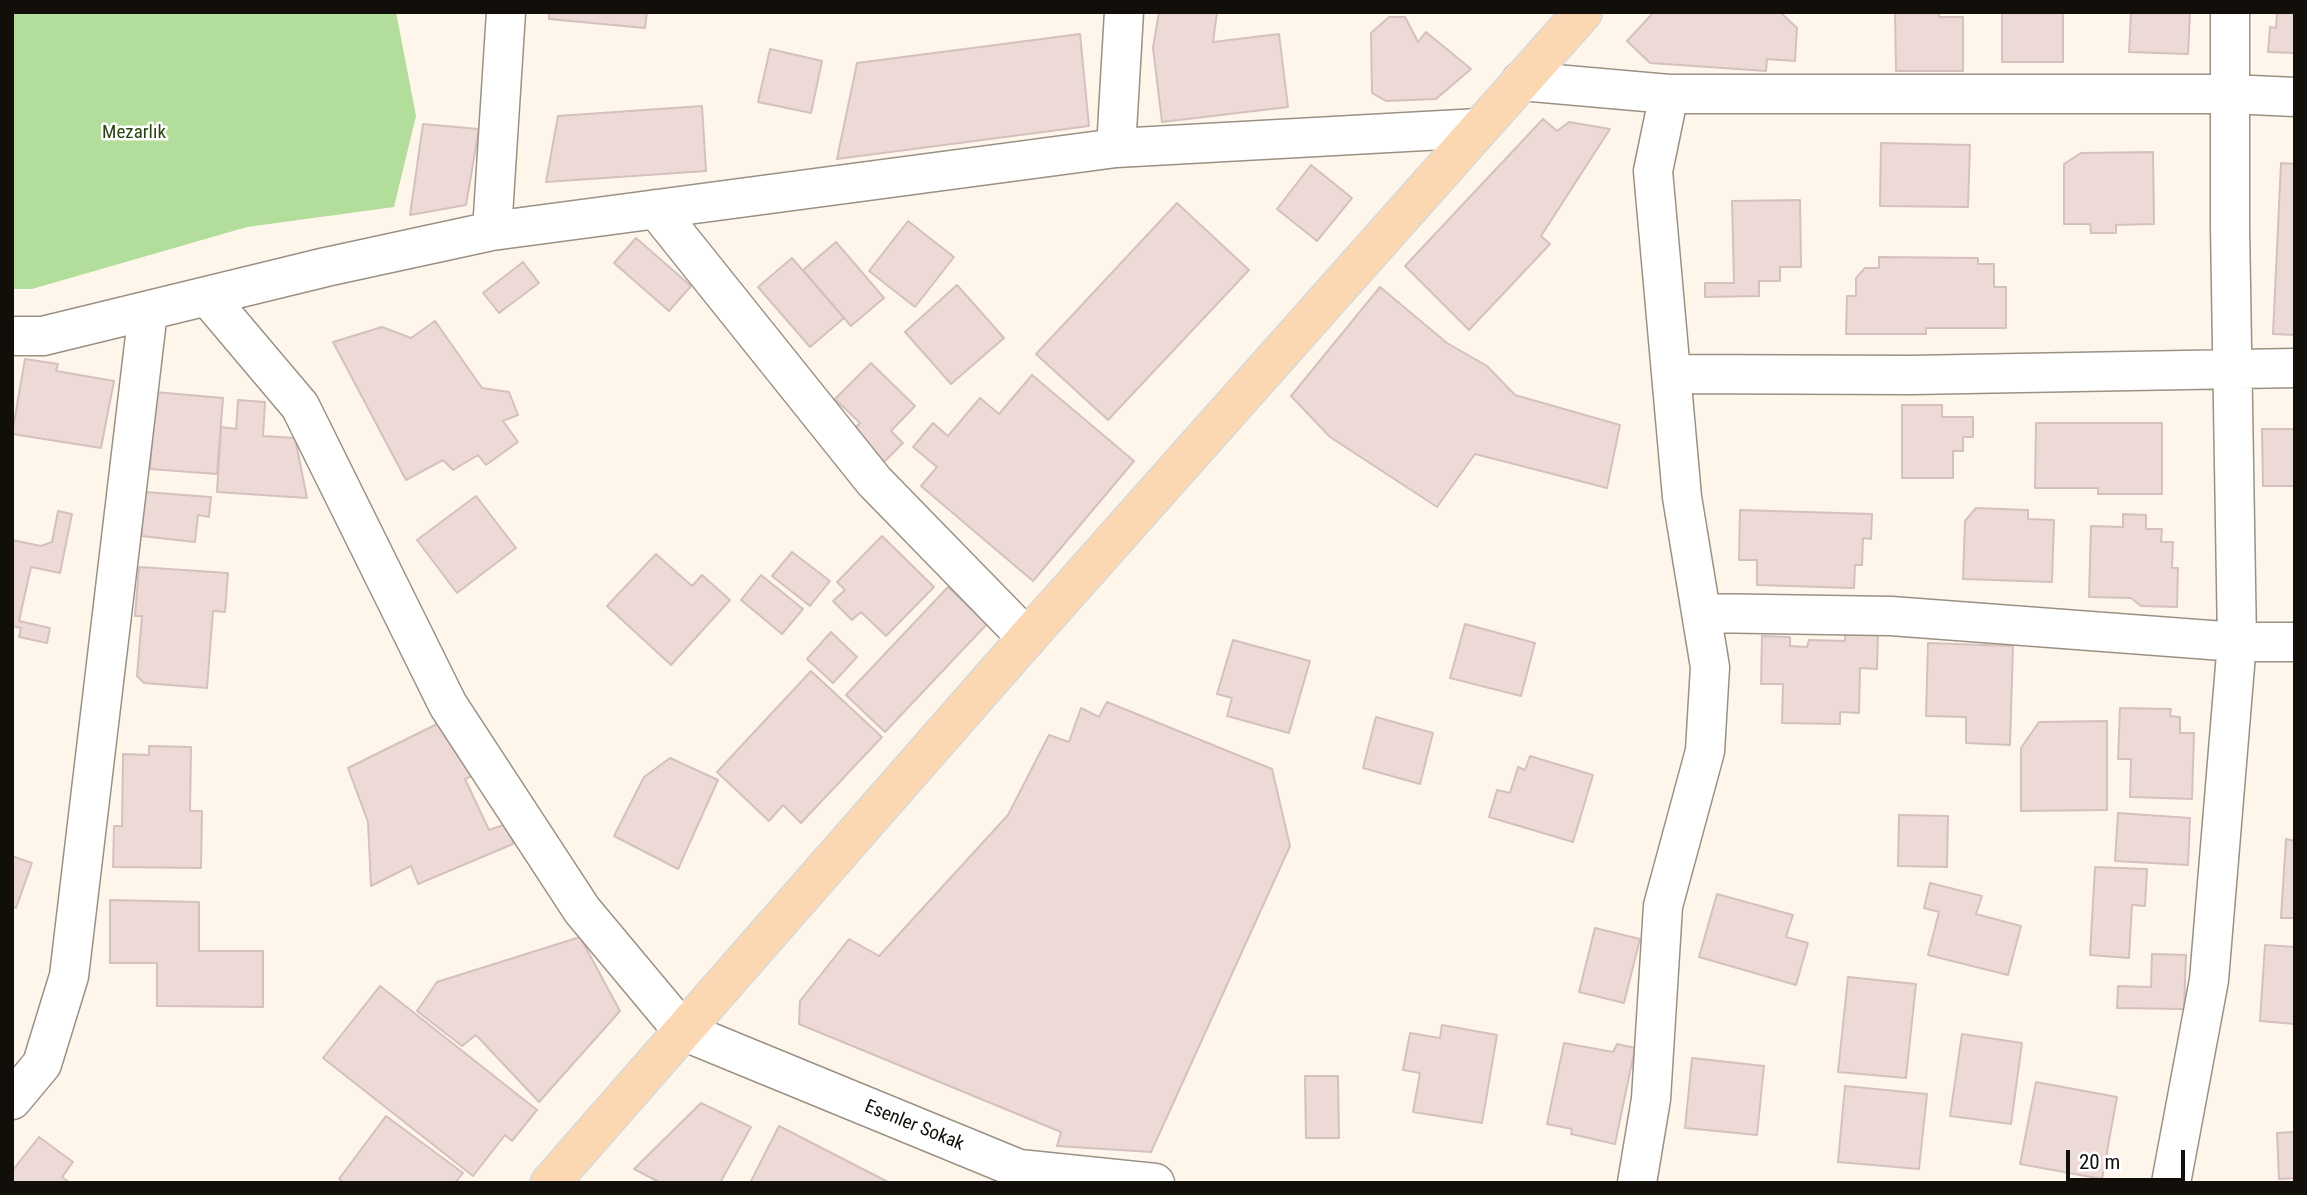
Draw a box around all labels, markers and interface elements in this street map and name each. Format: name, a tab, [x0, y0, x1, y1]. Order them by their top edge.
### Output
park label: Mezarlık	[102, 122, 166, 144]
street label: Esenler Sokak	[861, 1096, 967, 1156]
scale bar	[2069, 1136, 2188, 1180]
text: 20 m	[2079, 1150, 2120, 1174]

